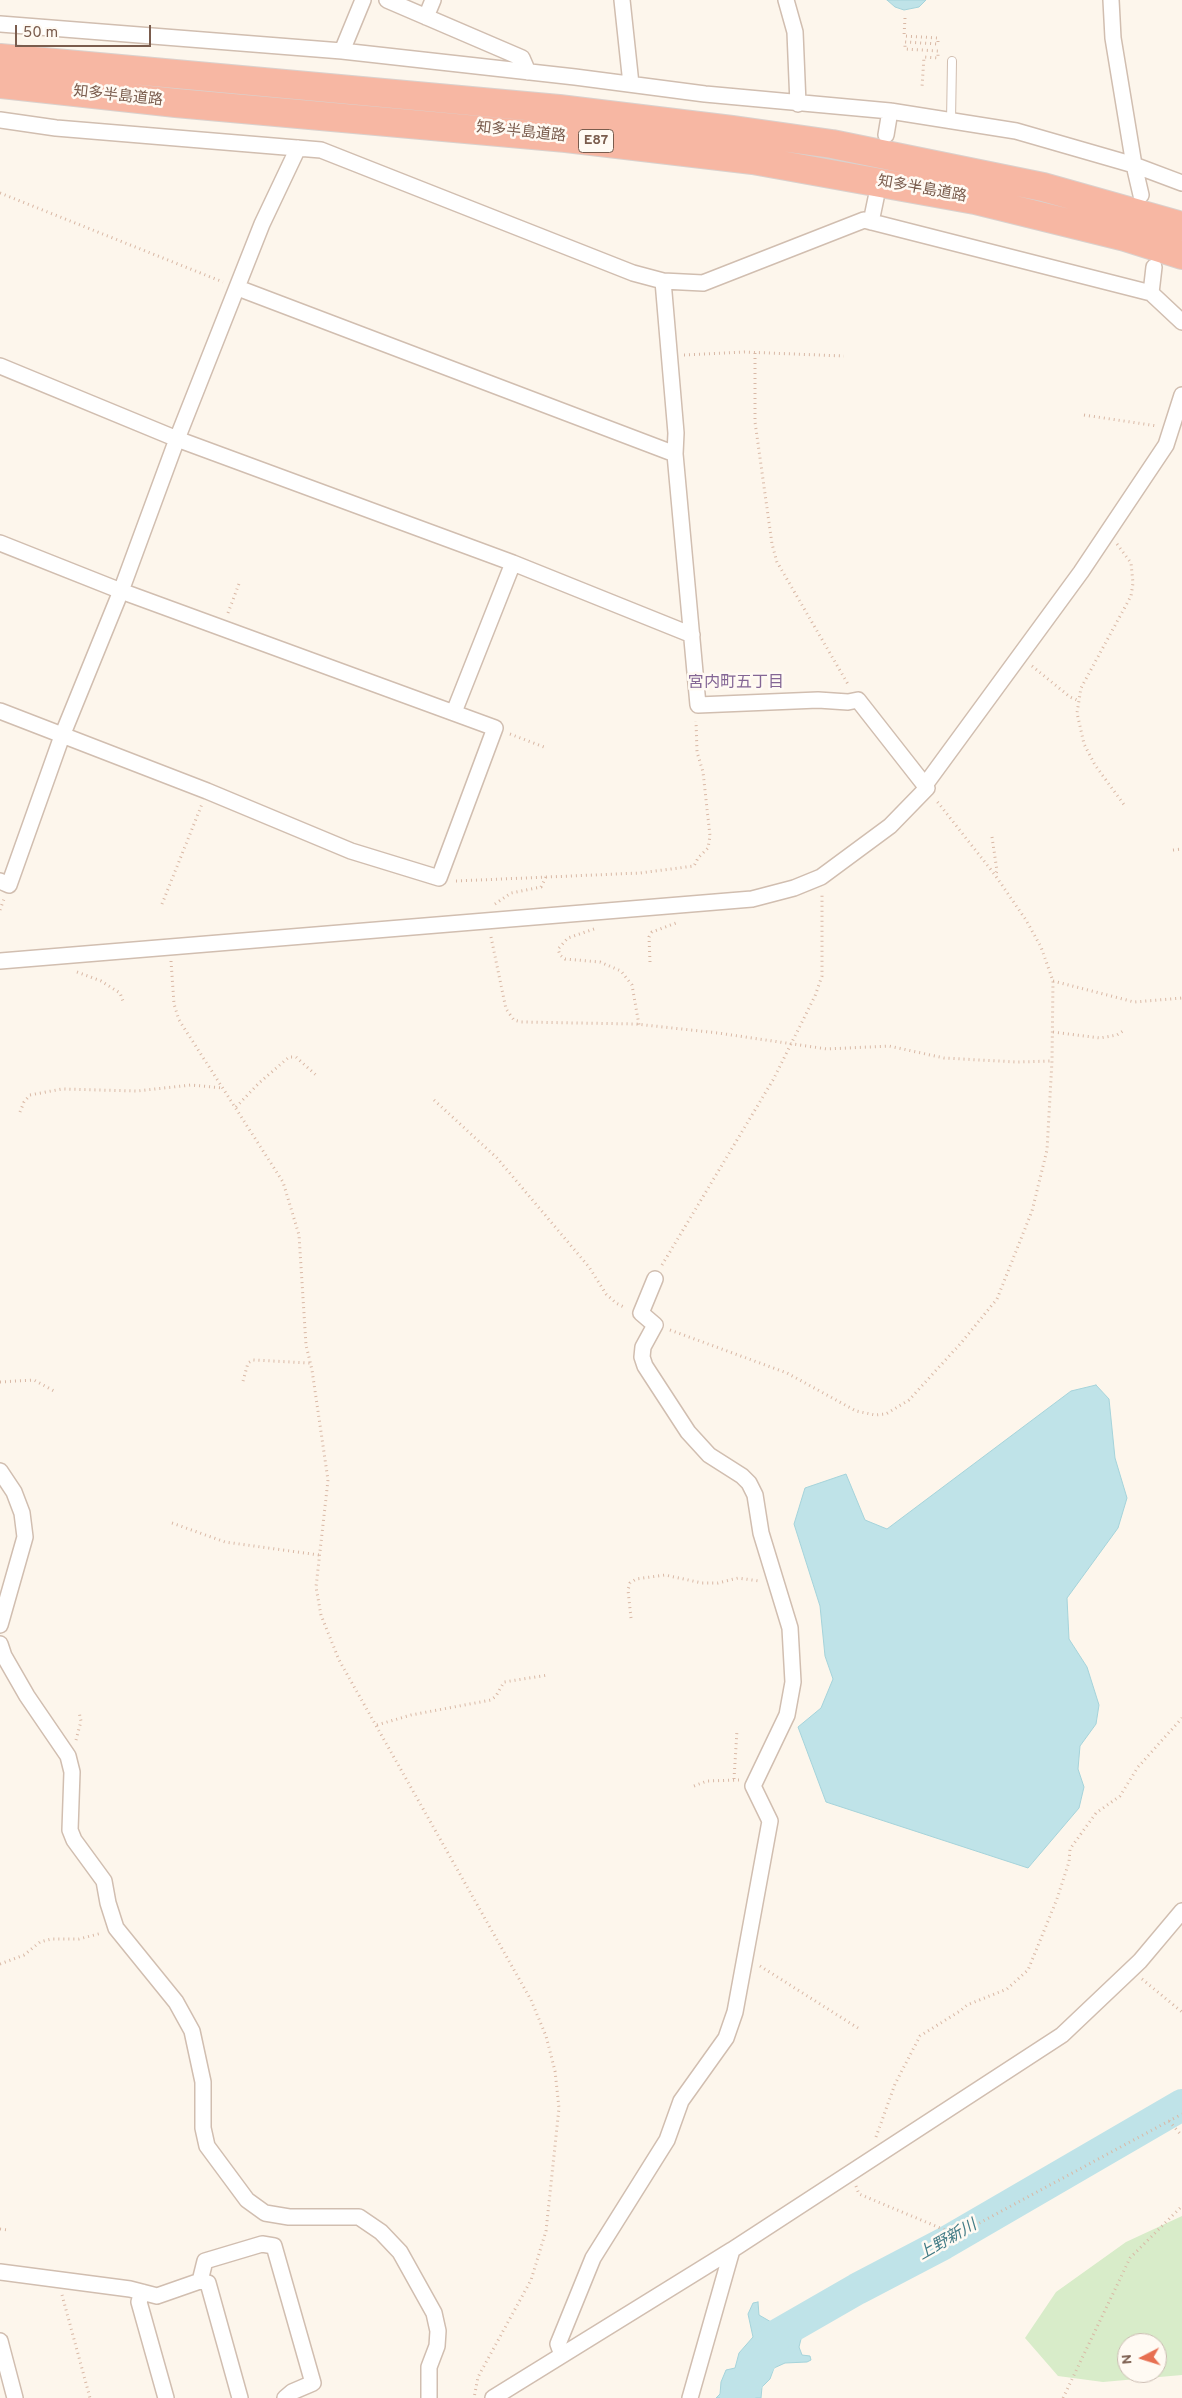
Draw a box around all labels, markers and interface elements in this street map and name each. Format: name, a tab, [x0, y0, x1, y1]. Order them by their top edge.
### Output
scale bar	[18, 15, 154, 47]
text: 50 m	[23, 24, 58, 43]
street label: 知多半島道路	[72, 83, 164, 111]
street label: 知多半島道路	[475, 119, 567, 147]
road number: E87	[578, 130, 614, 152]
street label: 知多半島道路	[876, 173, 968, 207]
district label: 宮内町五丁目	[688, 674, 784, 694]
water label: 上野新川	[915, 2217, 981, 2265]
north arrow	[1117, 2333, 1167, 2383]
text: N	[1119, 2354, 1136, 2365]

